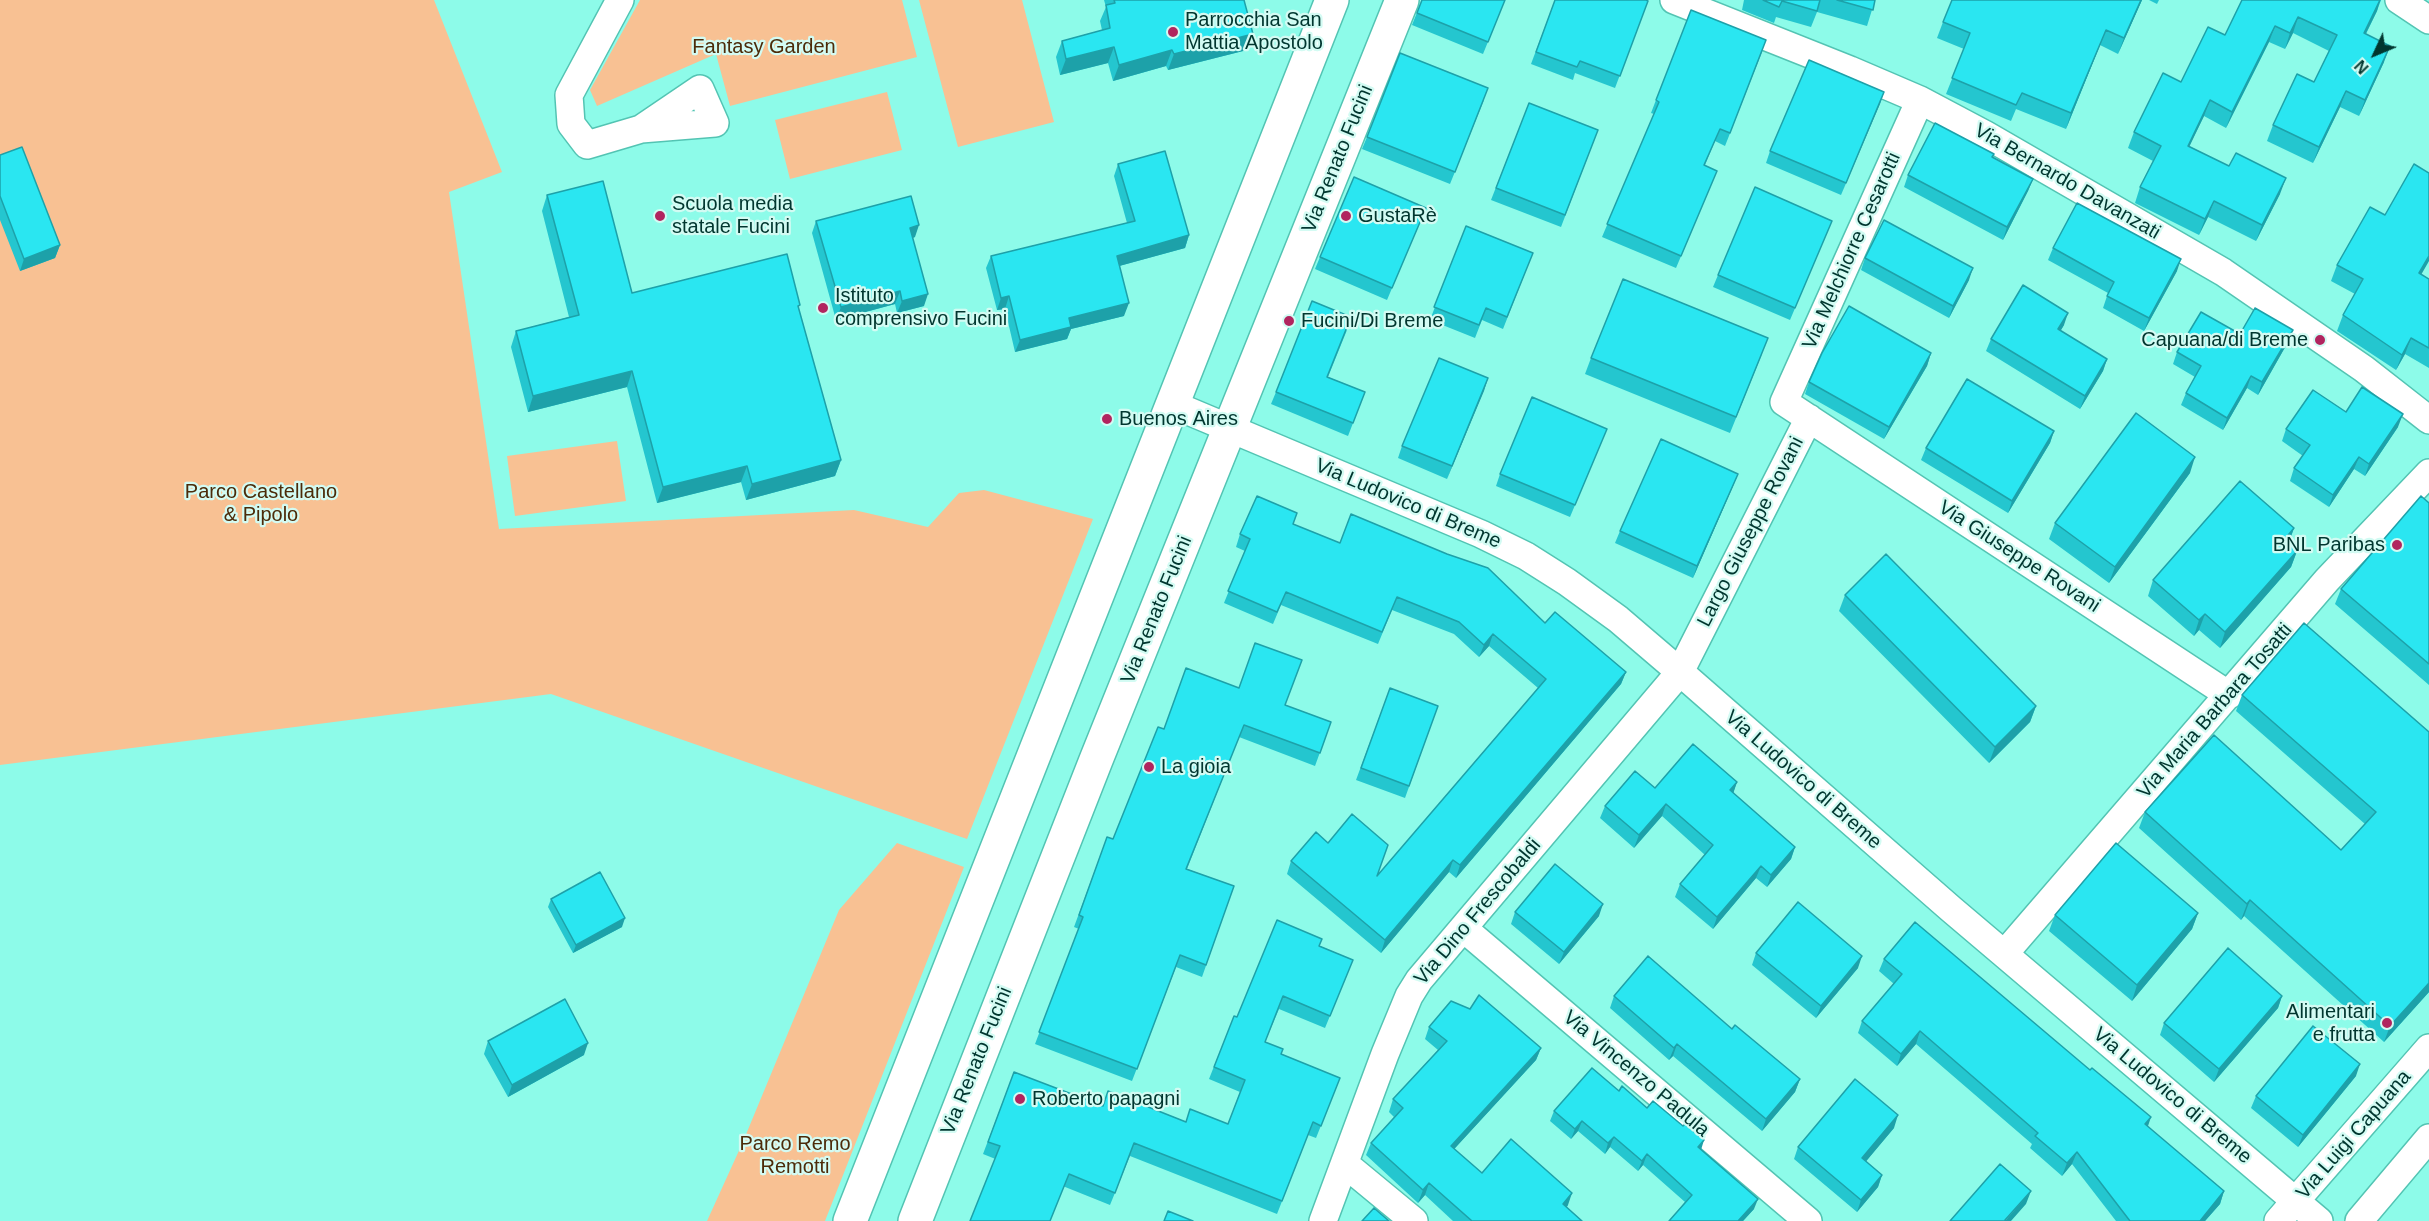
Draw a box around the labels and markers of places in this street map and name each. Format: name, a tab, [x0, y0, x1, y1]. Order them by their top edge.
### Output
place label: Parrocchia San Mattia Apostolo	[1185, 8, 1323, 55]
marker: Parrocchia San Mattia Apostolo	[1166, 25, 1180, 39]
place label: Scuola media statale Fucini	[672, 192, 793, 239]
place label: GustaRè	[1358, 204, 1437, 228]
marker: Scuola media statale Fucini	[653, 209, 667, 223]
marker: GustaRè	[1339, 209, 1353, 223]
place label: Istituto comprensivo Fucini	[835, 284, 1007, 331]
marker: Istituto comprensivo Fucini	[816, 301, 830, 315]
place label: Fucini/Di Breme	[1301, 309, 1443, 333]
marker: Fucini/Di Breme	[1282, 314, 1296, 328]
place label: Capuana/di Breme	[2141, 328, 2308, 352]
marker: Capuana/di Breme	[2313, 333, 2327, 347]
place label: Buenos Aires	[1119, 407, 1238, 431]
marker: Buenos Aires	[1100, 412, 1114, 426]
place label: BNL Paribas	[2273, 533, 2385, 557]
marker: BNL Paribas	[2390, 538, 2404, 552]
place label: La gioia	[1161, 755, 1231, 779]
marker: La gioia	[1142, 760, 1156, 774]
place label: Alimentari e frutta	[2286, 1000, 2375, 1047]
marker: Alimentari e frutta	[2380, 1016, 2394, 1030]
place label: Roberto papagni	[1032, 1087, 1180, 1111]
marker: Roberto papagni	[1013, 1092, 1027, 1106]

